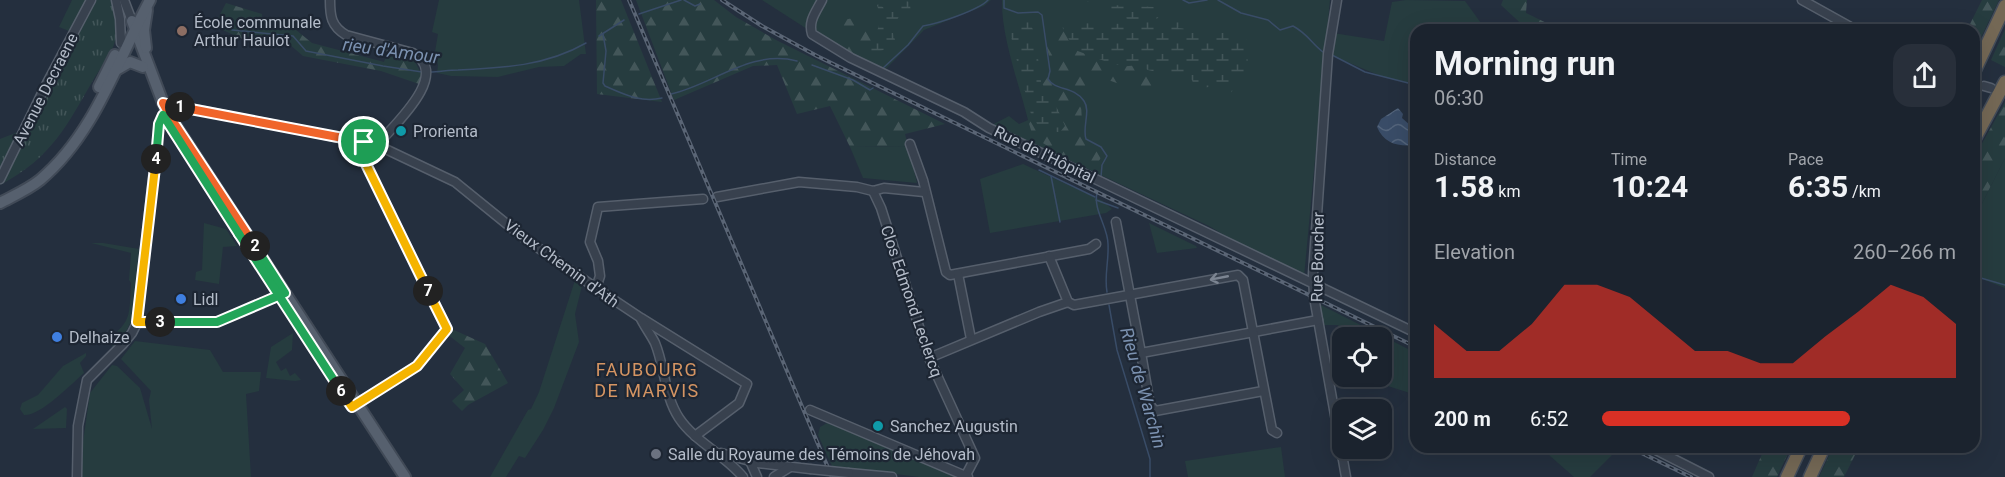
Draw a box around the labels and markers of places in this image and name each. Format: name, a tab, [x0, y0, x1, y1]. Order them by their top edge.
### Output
place label: École communale Arthur Haulot	[194, 13, 321, 50]
marker: École communale Arthur Haulot	[175, 24, 189, 38]
pin: 1	[165, 92, 195, 122]
pin	[338, 116, 389, 167]
place label: Prorienta	[413, 122, 478, 141]
marker: Prorienta	[394, 124, 408, 138]
pin: 4	[141, 144, 171, 174]
pin: 2	[240, 231, 270, 261]
pin: 7	[413, 276, 443, 306]
place label: Lidl	[193, 290, 218, 309]
marker: Lidl	[174, 292, 188, 306]
pin: 3	[145, 307, 175, 337]
place label: Delhaize	[69, 328, 130, 347]
marker: Delhaize	[50, 330, 64, 344]
pin: 6	[326, 376, 356, 406]
place label: Sanchez Augustin	[890, 417, 1018, 436]
marker: Sanchez Augustin	[871, 419, 885, 433]
place label: Salle du Royaume des Témoins de Jéhovah	[668, 445, 975, 464]
marker: Salle du Royaume des Témoins de Jéhovah	[649, 447, 663, 461]

